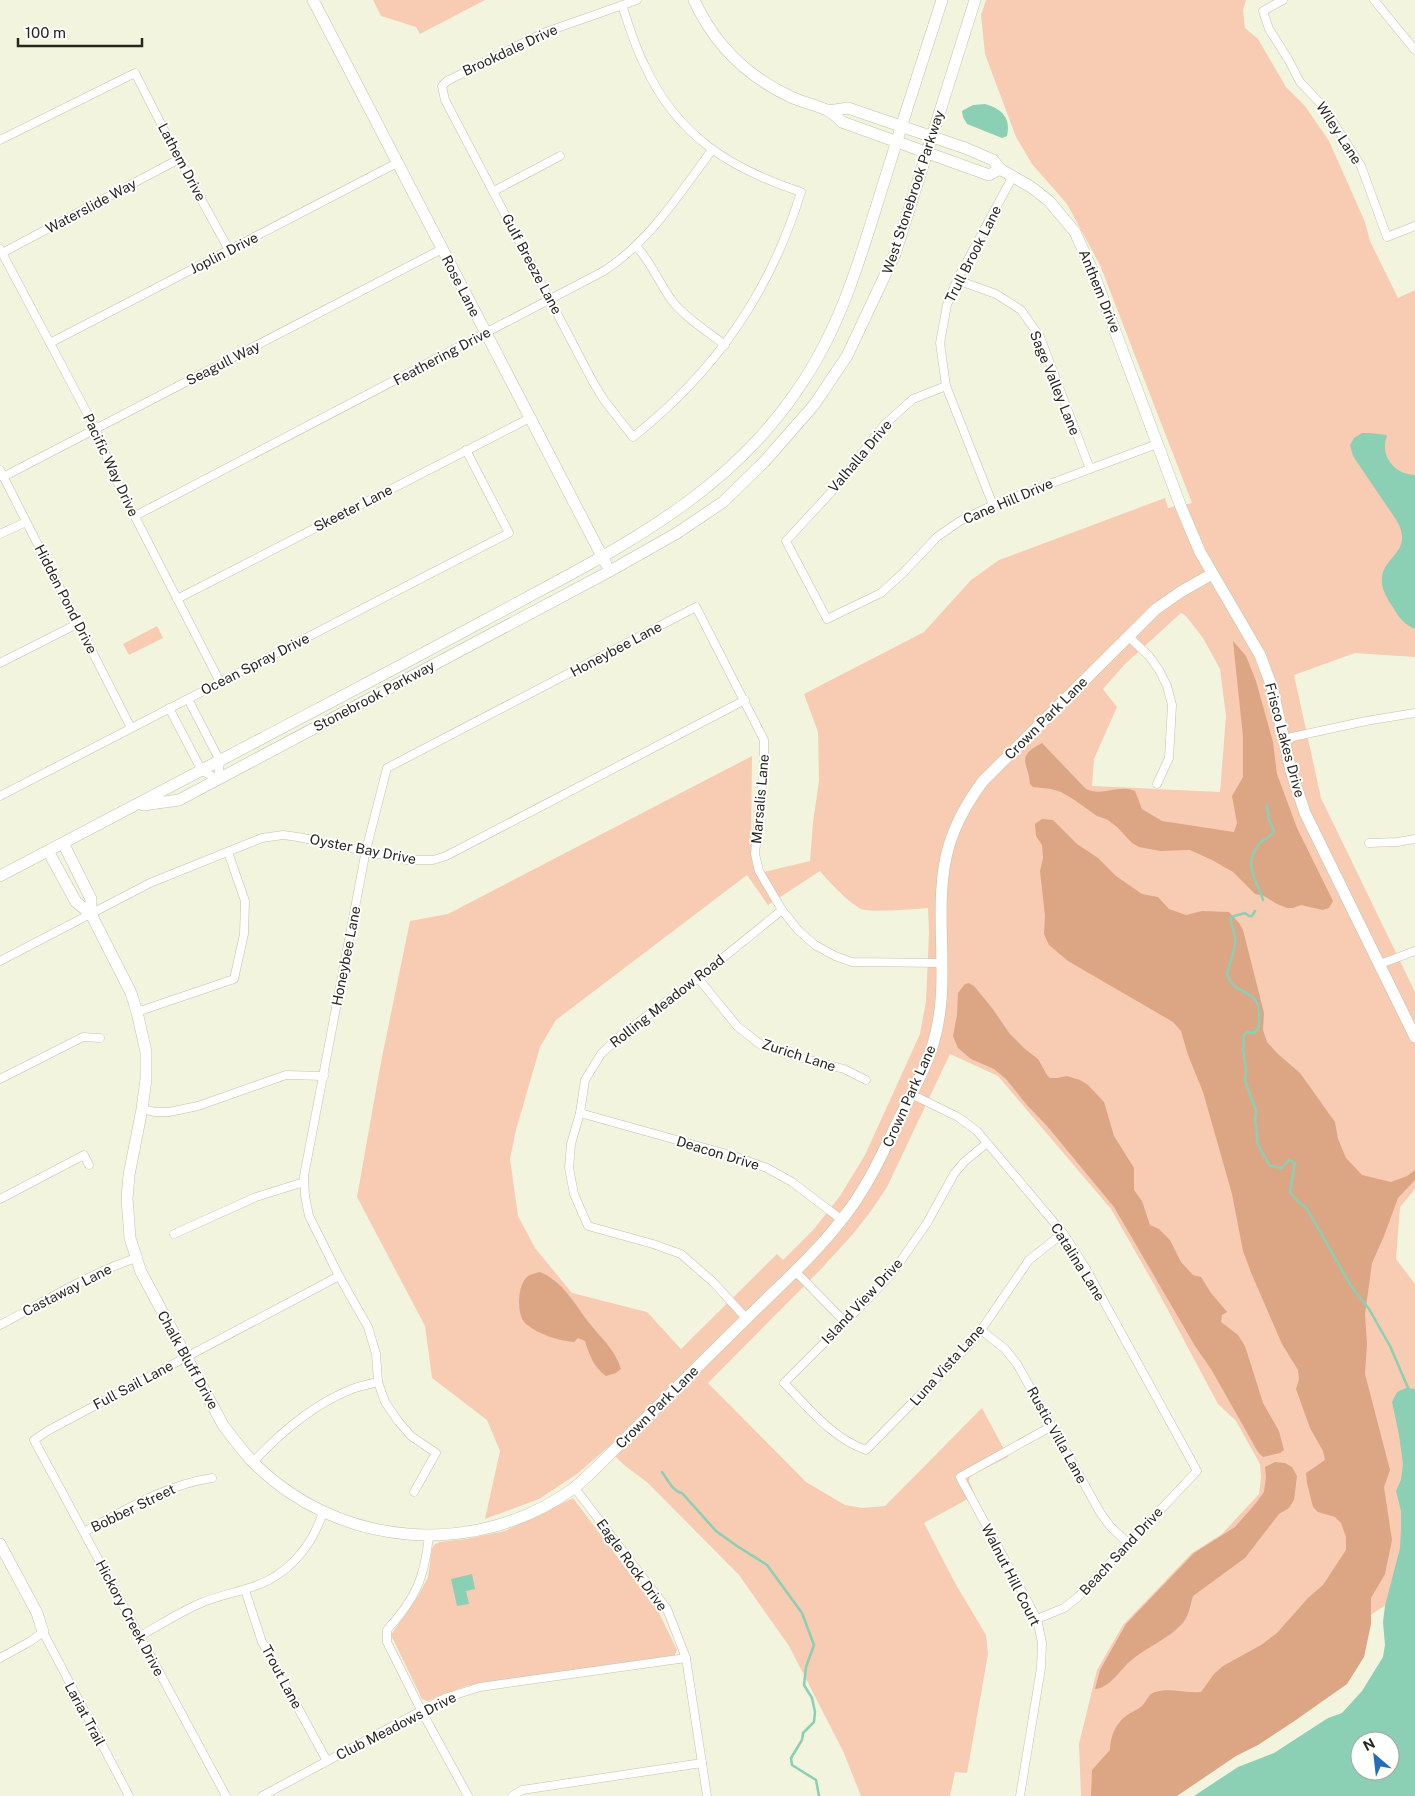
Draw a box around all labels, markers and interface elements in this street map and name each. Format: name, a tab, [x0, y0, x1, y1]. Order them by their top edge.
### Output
scale bar	[18, 15, 141, 47]
street label: Brookdale Drive	[460, 21, 560, 79]
text: 100 m	[25, 24, 66, 41]
street label: Wiley Lane	[1313, 99, 1365, 167]
street label: West Stonebrook Parkway	[879, 108, 947, 276]
street label: Lathem Drive	[155, 120, 209, 204]
street label: Waterslide Way	[43, 175, 140, 237]
street label: Trull Brook Lane	[942, 203, 1004, 305]
street label: Gulf Breeze Lane	[499, 211, 565, 317]
street label: Joplin Drive	[187, 229, 261, 277]
street label: Anthem Drive	[1076, 247, 1124, 335]
street label: Rose Lane	[439, 252, 483, 320]
street label: Feathering Drive	[391, 324, 493, 388]
street label: Sage Valley Lane	[1027, 328, 1083, 438]
street label: Seagull Way	[183, 337, 263, 388]
street label: Pacific Way Drive	[80, 411, 142, 519]
street label: Valhalla Drive	[825, 417, 895, 495]
street label: Cane Hill Drive	[961, 475, 1055, 527]
street label: Skeeter Lane	[311, 481, 395, 535]
street label: Hidden Pond Drive	[32, 542, 100, 656]
street label: Honeybee Lane	[568, 618, 664, 680]
street label: Ocean Spray Drive	[198, 630, 312, 698]
street label: Stonebrook Parkway	[311, 657, 438, 735]
street label: Crown Park Lane	[1001, 673, 1091, 763]
street label: Frisco Lakes Drive	[1262, 681, 1308, 799]
street label: Marsalis Lane	[748, 753, 772, 845]
street label: Oyster Bay Drive	[309, 831, 418, 867]
street label: Honeybee Lane	[329, 905, 364, 1007]
street label: Rolling Meadow Road	[607, 951, 727, 1051]
street label: Zurich Lane	[760, 1036, 838, 1074]
street label: Crown Park Lane	[879, 1042, 939, 1150]
street label: Deacon Drive	[675, 1133, 761, 1173]
street label: Catalina Lane	[1048, 1220, 1108, 1304]
street label: Island View Drive	[818, 1255, 906, 1347]
street label: Castaway Lane	[20, 1261, 114, 1319]
street label: Chalk Bluff Drive	[154, 1308, 222, 1412]
street label: Luna Vista Lane	[907, 1321, 988, 1409]
street label: Full Sail Lane	[90, 1357, 176, 1413]
street label: Crown Park Lane	[612, 1362, 702, 1452]
street label: Rustic Villa Lane	[1024, 1384, 1090, 1486]
street label: Bobber Street	[88, 1481, 178, 1535]
street label: Beach Sand Drive	[1076, 1504, 1166, 1598]
street label: Eagle Rock Drive	[593, 1516, 671, 1614]
street label: Walnut Hill Court	[978, 1521, 1044, 1629]
street label: Hickory Creek Drive	[93, 1557, 167, 1679]
street label: Trout Lane	[259, 1642, 305, 1712]
street label: Lariat Trail	[62, 1680, 108, 1748]
street label: Club Meadows Drive	[333, 1689, 459, 1763]
north arrow	[1350, 1731, 1400, 1781]
text: N	[1360, 1735, 1377, 1754]

